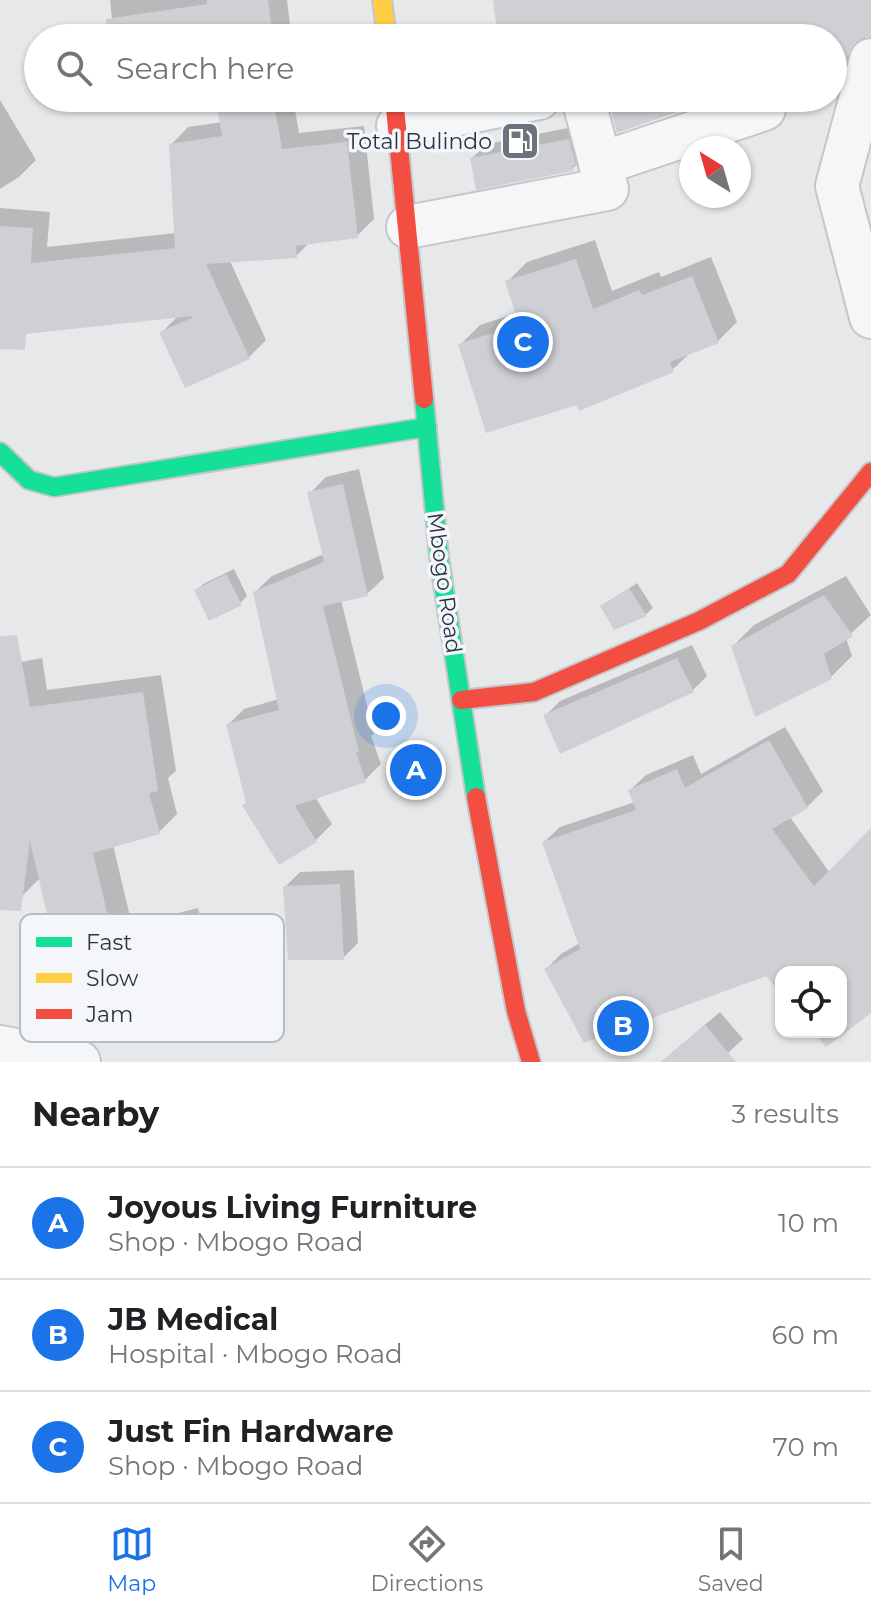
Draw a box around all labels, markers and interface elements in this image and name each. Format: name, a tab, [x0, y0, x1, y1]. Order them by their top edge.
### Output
search box	[24, 24, 847, 112]
icon: search	[52, 46, 96, 90]
text: Search here	[116, 50, 294, 87]
fuel station icon: Total Bulindo	[499, 120, 541, 162]
place label: Total Bulindo	[347, 128, 492, 155]
north arrow	[679, 136, 751, 208]
pin: C	[497, 312, 549, 372]
street label: Mbogo Road	[421, 511, 468, 655]
your location	[366, 696, 406, 736]
pin: A	[390, 740, 442, 800]
legend	[20, 914, 284, 1042]
text: Fast	[86, 929, 132, 956]
text: Slow	[86, 965, 139, 992]
map controls	[775, 966, 847, 1038]
button: locate	[775, 966, 847, 1038]
pin: B	[597, 996, 649, 1056]
text: Jam	[85, 1001, 133, 1028]
text: Nearby	[32, 1093, 159, 1135]
text: 3 results	[732, 1098, 839, 1130]
text: Joyous Living Furniture	[108, 1189, 477, 1226]
text: A	[48, 1207, 68, 1239]
text: 10 m	[778, 1207, 839, 1239]
text: Shop · Mbogo Road	[108, 1226, 363, 1258]
text: JB Medical	[108, 1301, 278, 1338]
text: B	[48, 1319, 68, 1351]
text: 60 m	[772, 1319, 839, 1351]
text: Hospital · Mbogo Road	[108, 1338, 403, 1370]
text: Just Fin Hardware	[108, 1413, 394, 1450]
text: C	[49, 1431, 67, 1463]
text: 70 m	[773, 1431, 839, 1463]
text: Shop · Mbogo Road	[108, 1450, 363, 1482]
tab: Map	[107, 1522, 156, 1597]
tab: Directions	[371, 1522, 483, 1597]
tab: Saved	[698, 1522, 764, 1597]

